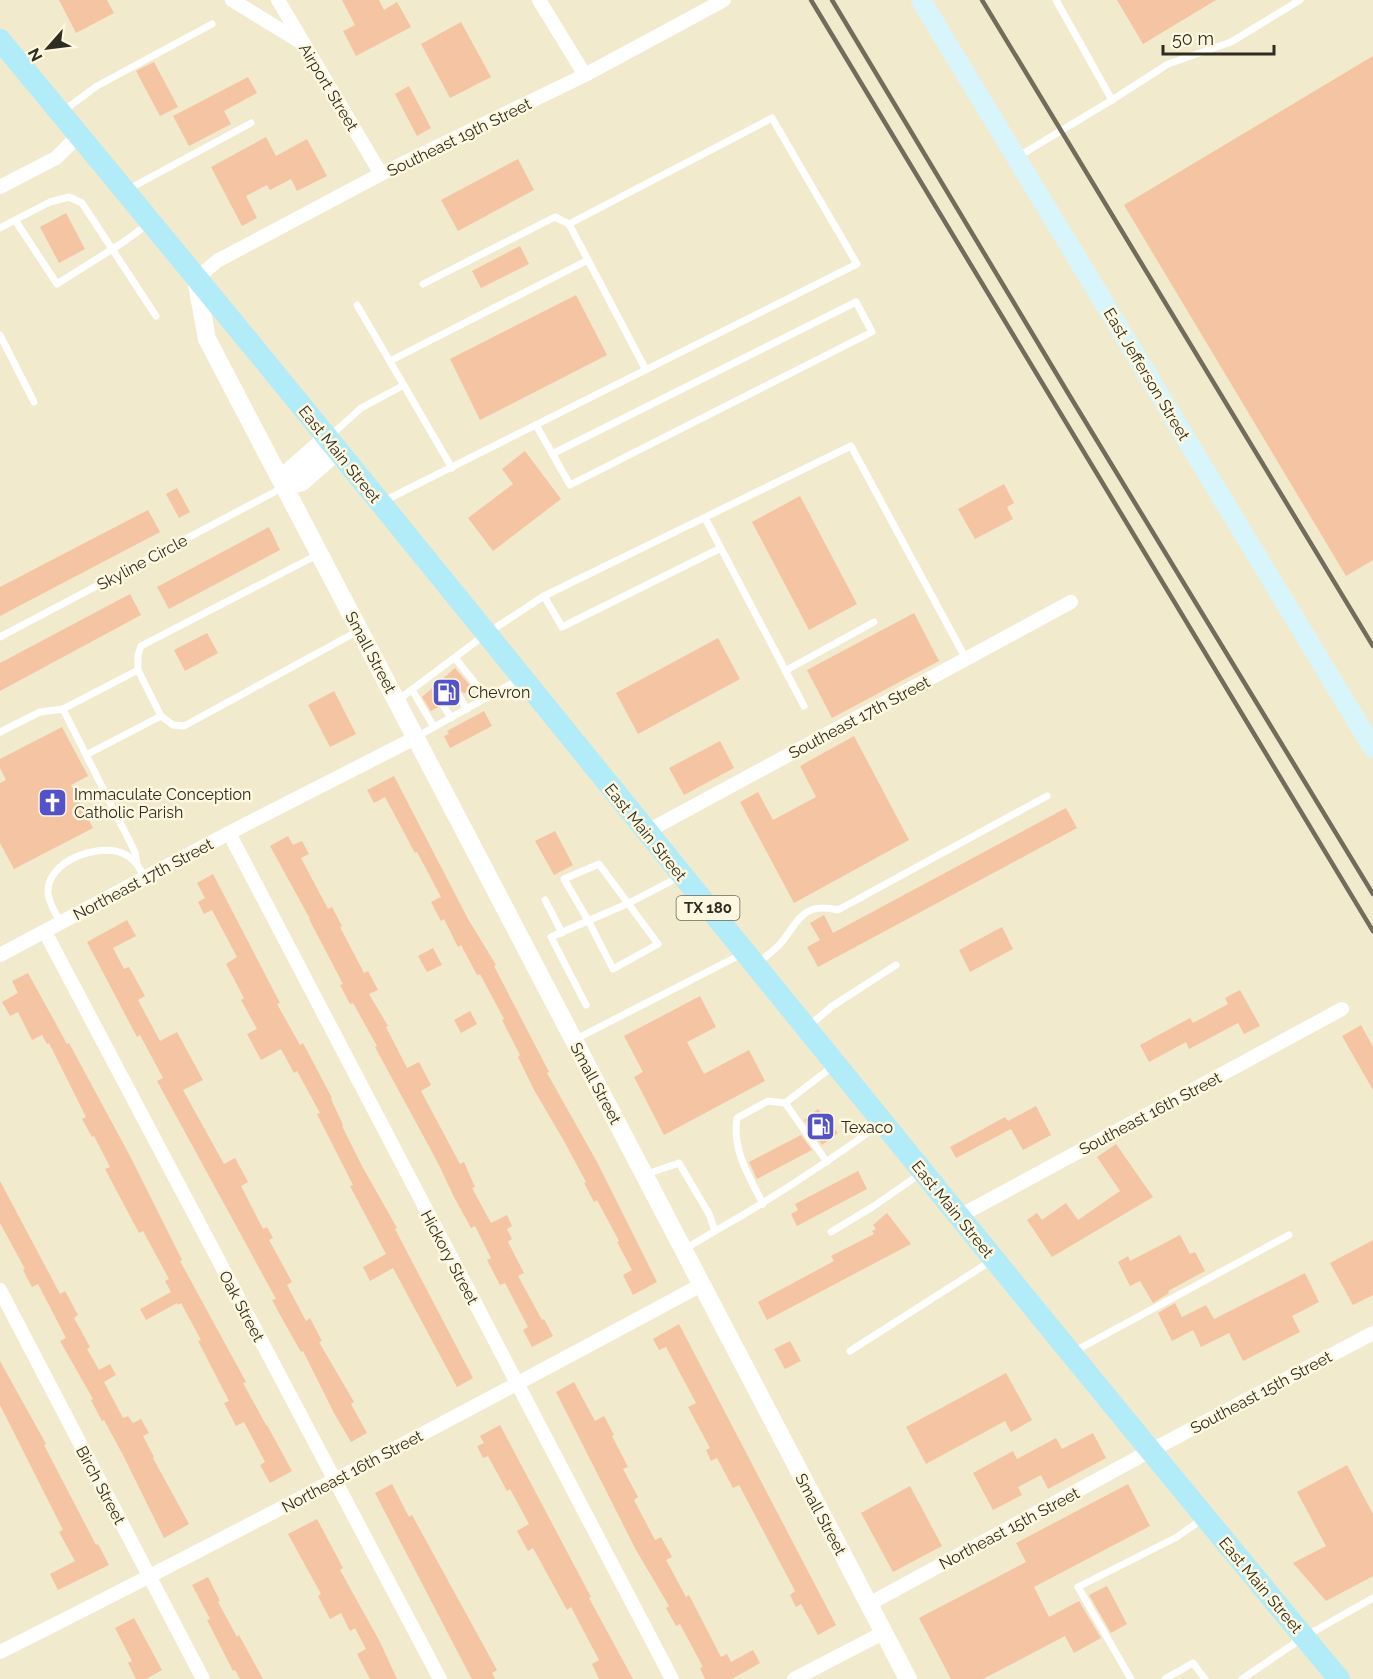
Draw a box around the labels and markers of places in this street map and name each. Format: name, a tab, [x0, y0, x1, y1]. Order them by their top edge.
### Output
fuel station icon: Chevron	[431, 676, 463, 708]
place label: Chevron	[468, 683, 530, 702]
place label: Immaculate Conception Catholic Parish	[74, 785, 251, 822]
church icon: Immaculate Conception Catholic Parish	[37, 787, 69, 819]
fuel station icon: Texaco	[804, 1111, 836, 1143]
place label: Texaco	[841, 1118, 893, 1137]

